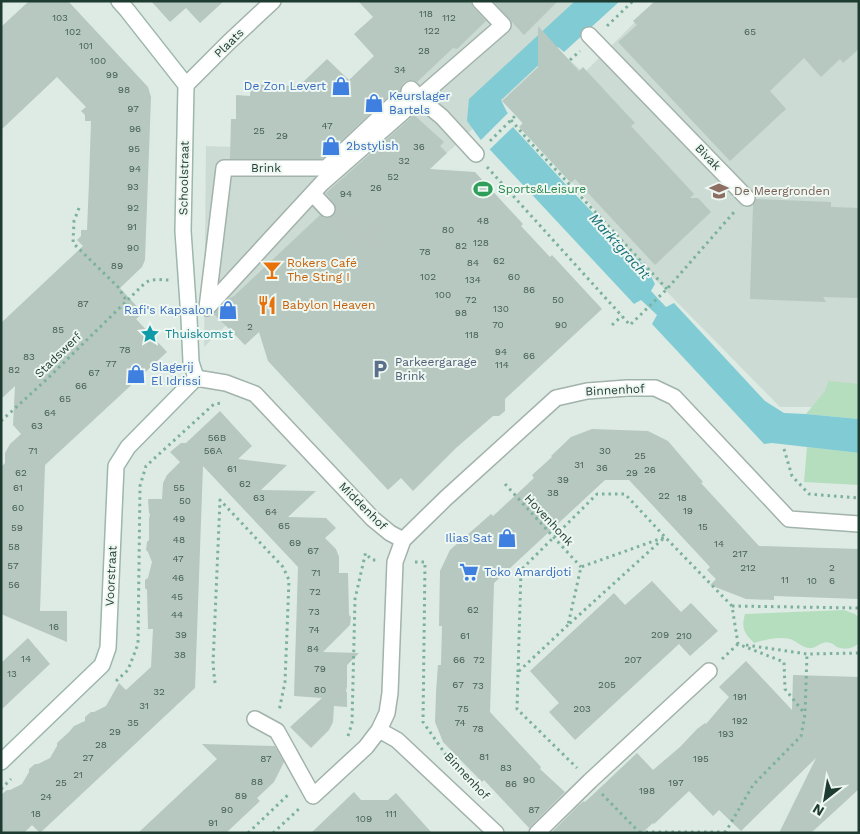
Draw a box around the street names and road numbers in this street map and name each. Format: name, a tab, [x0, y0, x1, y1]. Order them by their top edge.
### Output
street label: Plaats	[211, 26, 247, 60]
street label: Schoolstraat	[176, 141, 192, 215]
street label: Bivak	[692, 141, 724, 173]
street label: Brink	[251, 161, 281, 175]
street label: Stadswerf	[32, 329, 84, 381]
street label: Binnenhof	[585, 381, 645, 399]
street label: Middenhof	[336, 479, 390, 533]
street label: Hovenhonk	[522, 491, 577, 549]
street label: Voorstraat	[102, 545, 120, 607]
street label: Binnenhof	[442, 749, 493, 803]

